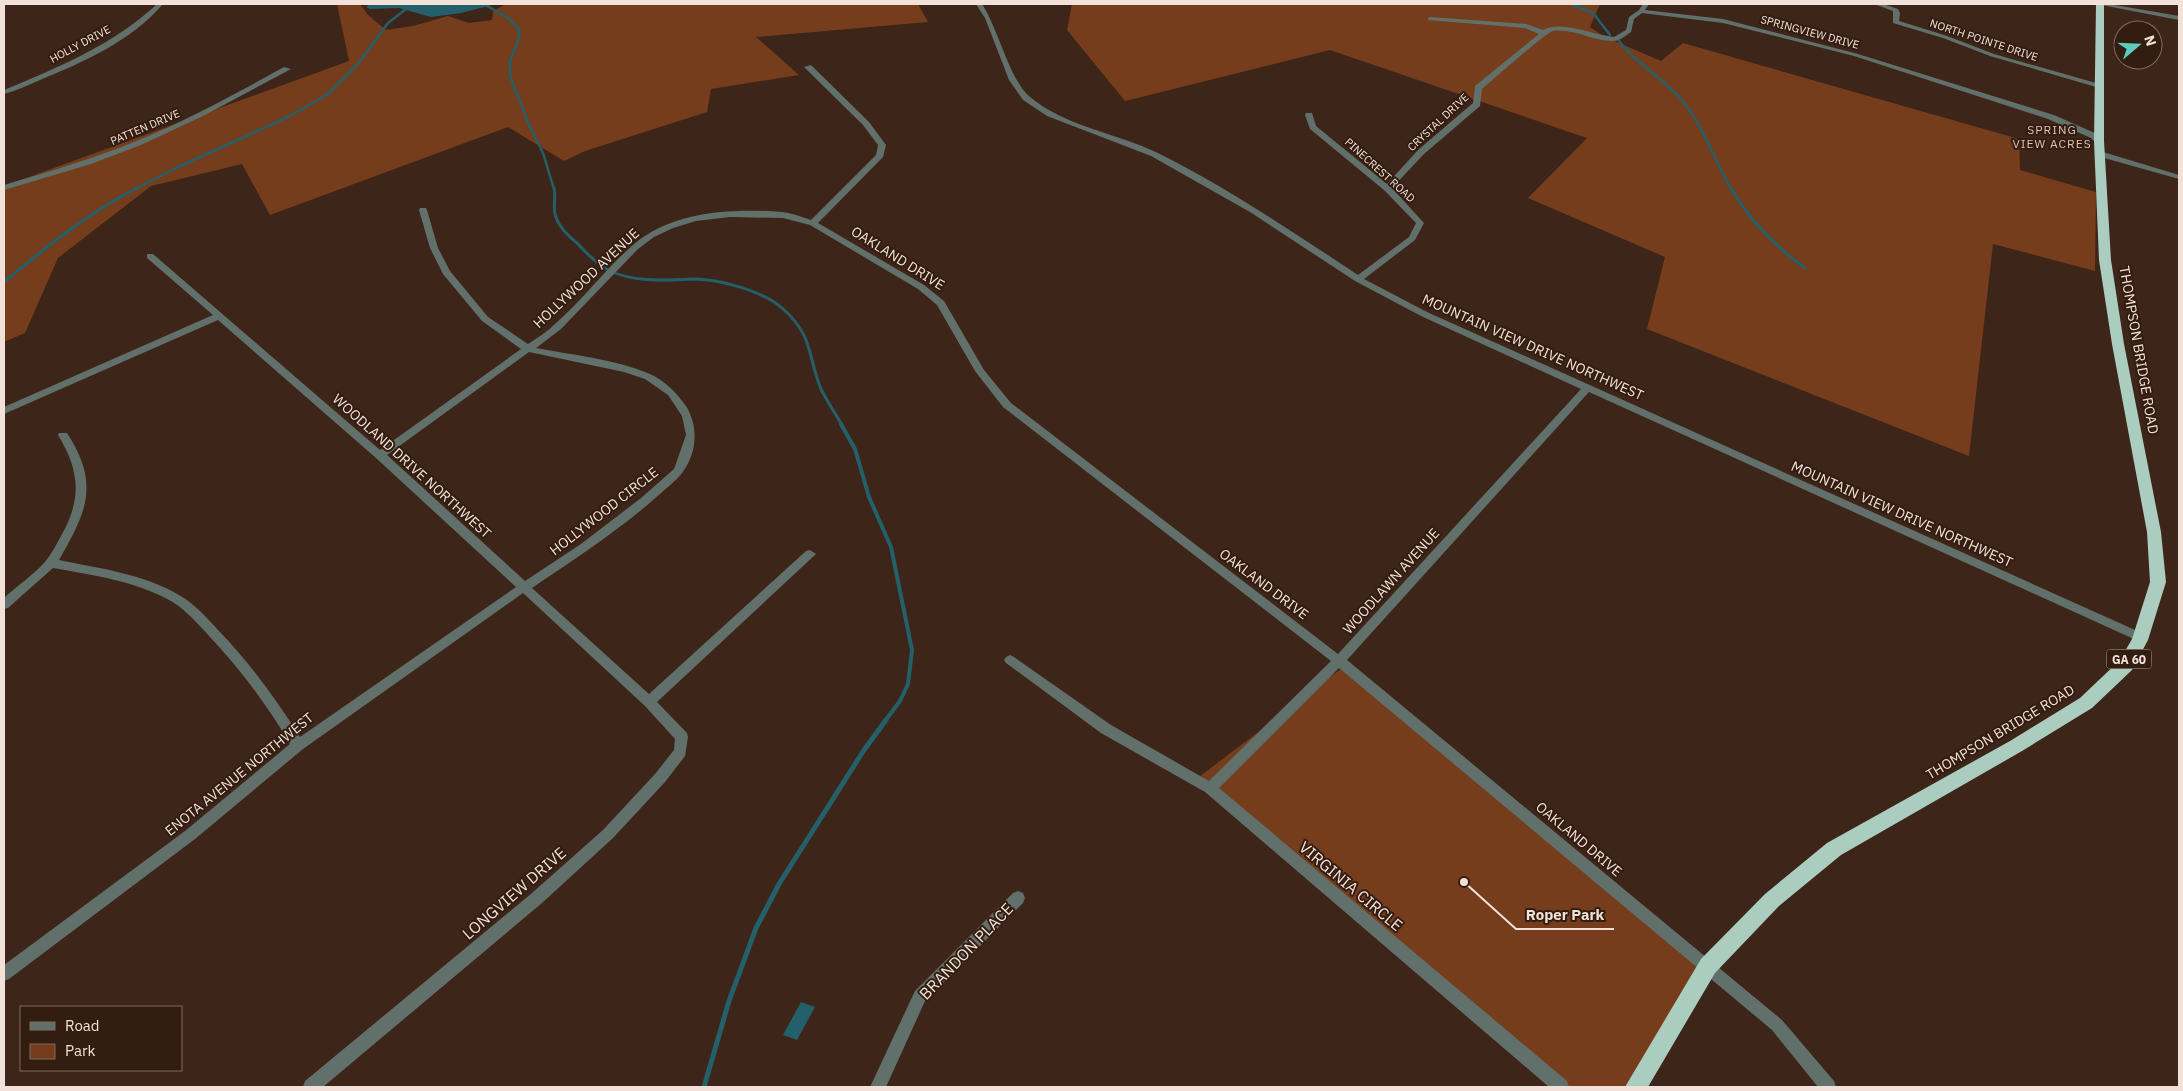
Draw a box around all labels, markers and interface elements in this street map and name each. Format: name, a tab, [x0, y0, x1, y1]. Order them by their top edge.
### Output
street label: SPRINGVIEW DRIVE	[1759, 12, 1861, 52]
street label: NORTH POINTE DRIVE	[1928, 16, 2040, 64]
north arrow	[2113, 20, 2163, 70]
street label: HOLLY DRIVE	[47, 22, 113, 66]
text: N	[2140, 33, 2160, 48]
street label: CRYSTAL DRIVE	[1404, 90, 1472, 154]
street label: PATTEN DRIVE	[108, 106, 182, 148]
district label: SPRING VIEW ACRES	[2012, 122, 2092, 151]
street label: PINECREST ROAD	[1342, 135, 1418, 205]
street label: OAKLAND DRIVE	[848, 222, 948, 294]
street label: HOLLYWOOD AVENUE	[529, 224, 643, 332]
street label: THOMPSON BRIDGE ROAD	[2115, 265, 2163, 435]
street label: MOUNTAIN VIEW DRIVE NORTHWEST	[1419, 290, 1647, 404]
street label: WOODLAND DRIVE NORTHWEST	[329, 390, 495, 542]
street label: MOUNTAIN VIEW DRIVE NORTHWEST	[1788, 457, 2016, 571]
street label: HOLLYWOOD CIRCLE	[546, 463, 662, 559]
street label: WOODLAWN AVENUE	[1339, 524, 1443, 638]
street label: OAKLAND DRIVE	[1216, 545, 1312, 623]
road number: GA 60	[2106, 650, 2152, 669]
street label: THOMPSON BRIDGE ROAD	[1922, 680, 2078, 784]
street label: ENOTA AVENUE NORTHWEST	[161, 708, 317, 840]
street label: OAKLAND DRIVE	[1532, 798, 1626, 880]
street label: VIRGINIA CIRCLE	[1295, 837, 1407, 935]
street label: LONGVIEW DRIVE	[458, 842, 570, 944]
street label: BRANDON PLACE	[915, 898, 1017, 1004]
callout: Roper Park	[1516, 899, 1614, 929]
text: Roper Park	[1526, 905, 1605, 924]
legend	[20, 1006, 182, 1071]
text: Road	[65, 1016, 100, 1035]
text: Park	[65, 1041, 95, 1060]

